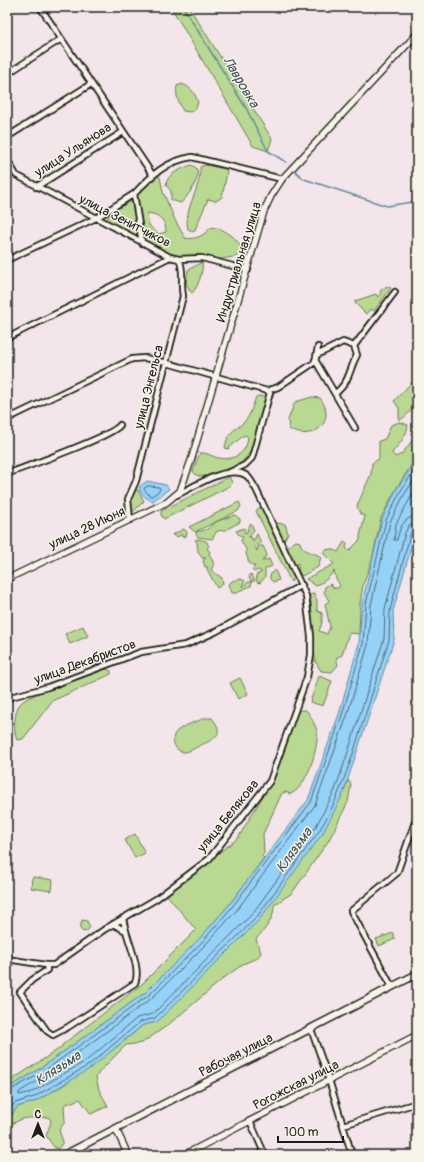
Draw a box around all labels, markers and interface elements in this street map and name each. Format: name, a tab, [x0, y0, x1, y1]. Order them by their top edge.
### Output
water label: Лавровка	[219, 53, 264, 112]
street label: улица Ульянова	[31, 119, 114, 181]
street label: улица Зенитчиков	[76, 191, 173, 251]
street label: Индустриальная улица	[213, 200, 265, 324]
street label: улица Энгельса	[131, 343, 167, 432]
street label: улица 28 Июня	[45, 503, 128, 553]
street label: улица Декабристов	[31, 636, 138, 688]
street label: улица Белякова	[193, 777, 262, 856]
water label: Клязьма	[272, 823, 317, 876]
street label: Рабочая улица	[197, 1030, 275, 1080]
water label: Клязьма	[32, 1046, 85, 1089]
street label: Рогожская улица	[251, 1057, 341, 1113]
north arrow	[18, 1104, 58, 1144]
text: С	[35, 1108, 42, 1121]
scale bar	[278, 1118, 343, 1144]
text: 100 m	[284, 1125, 319, 1140]

